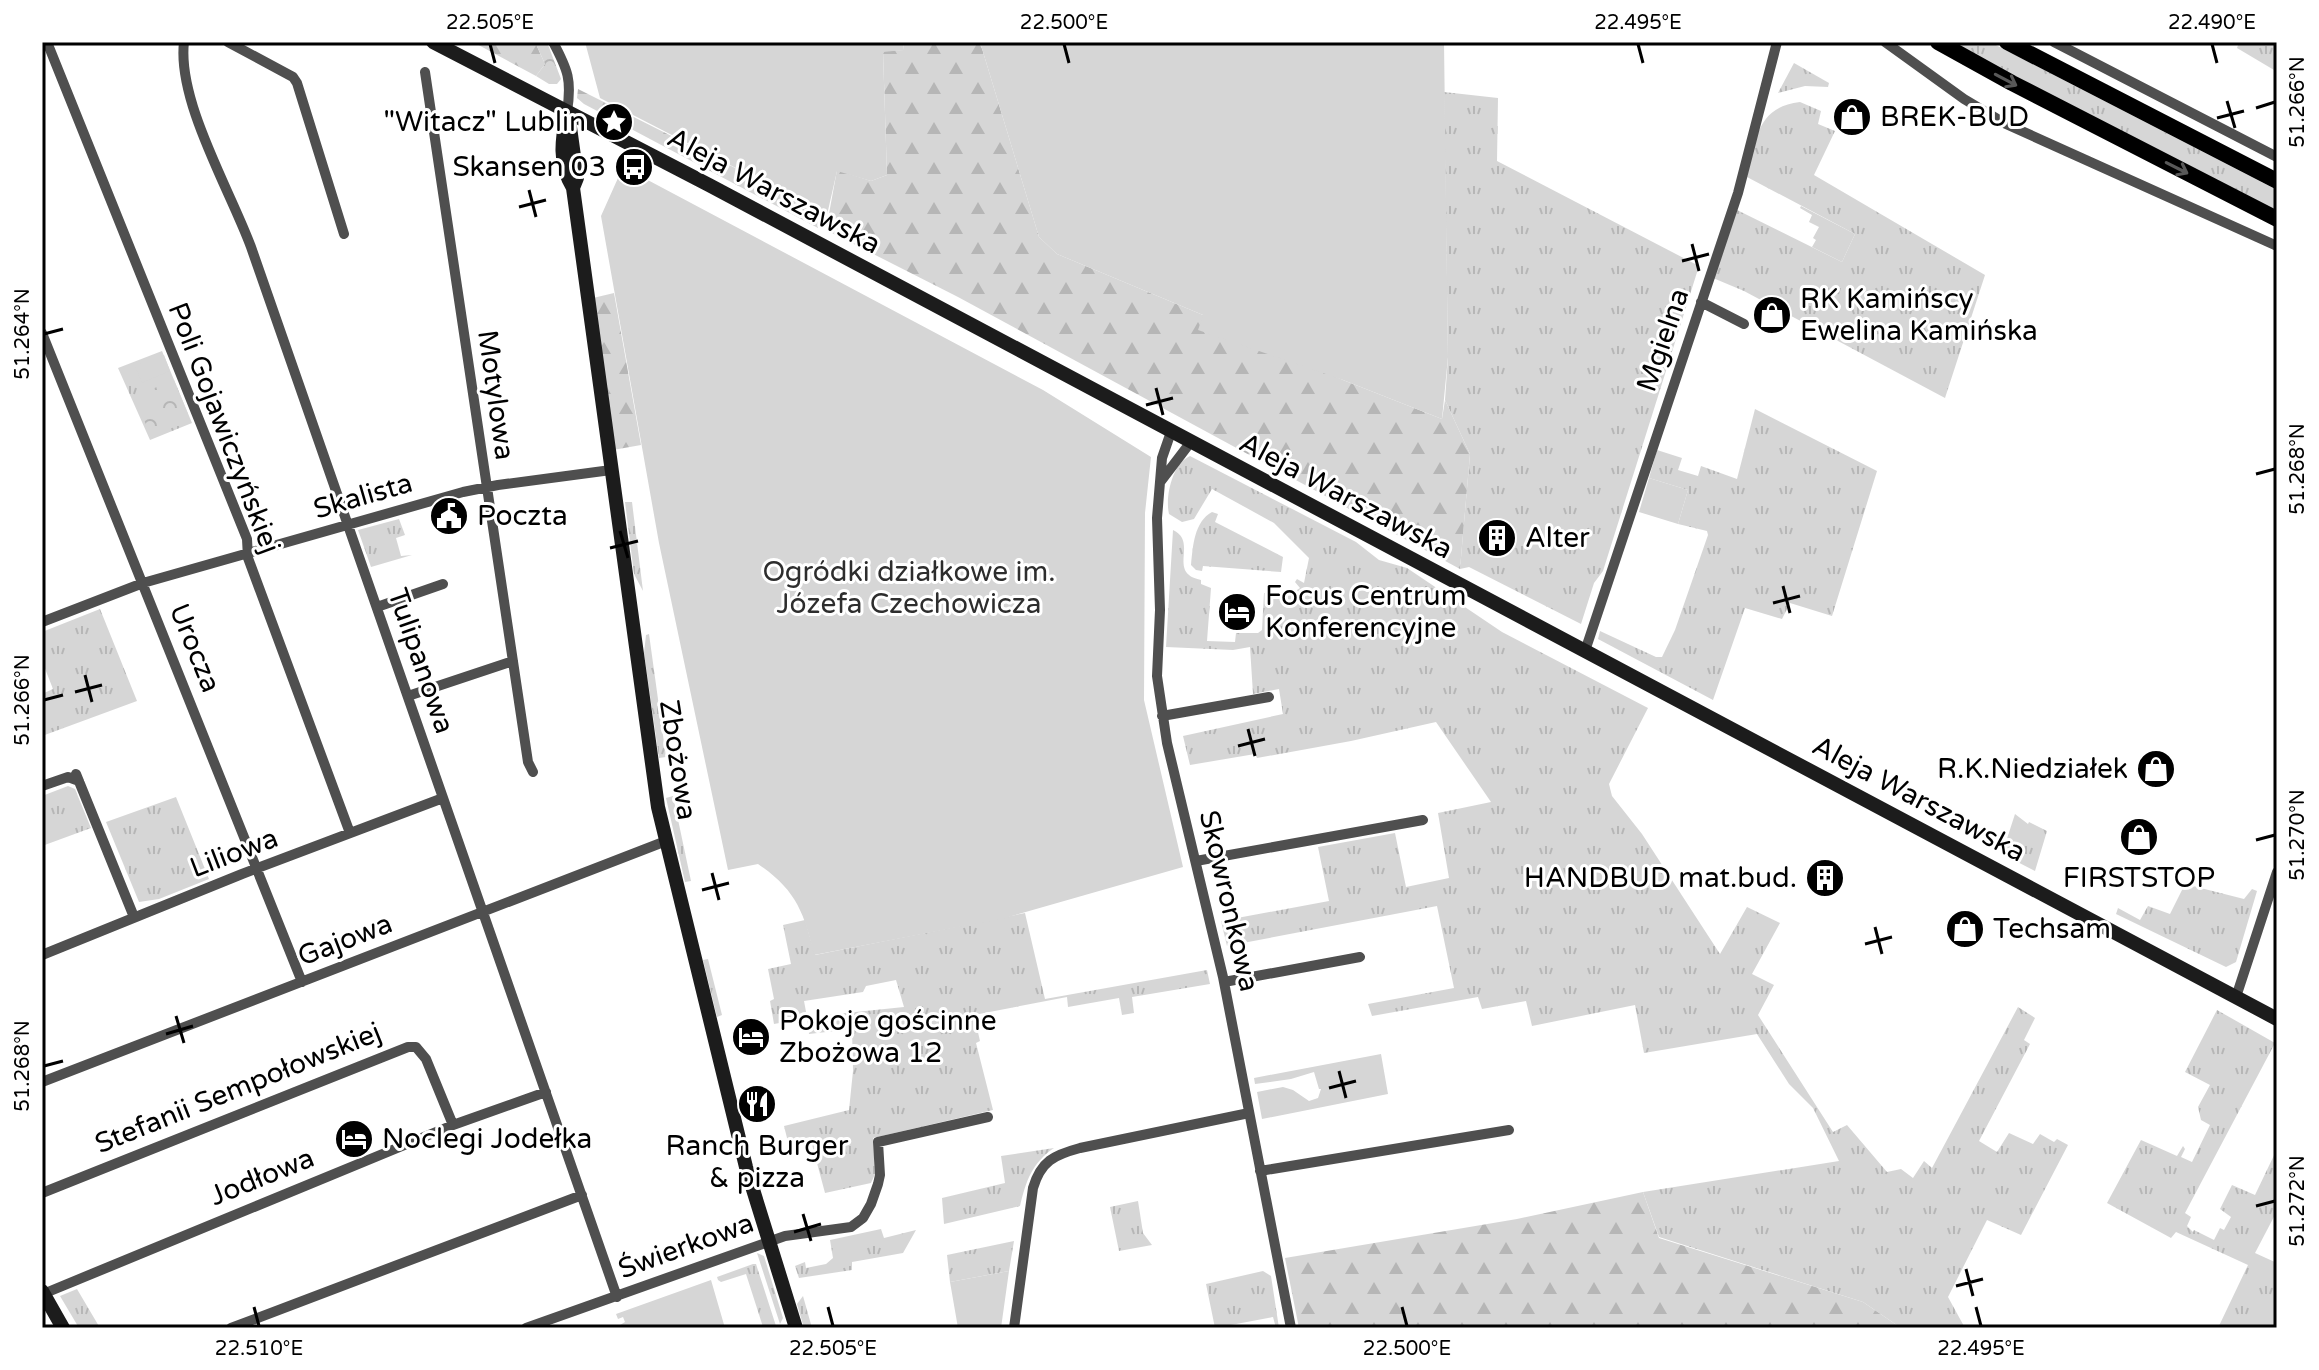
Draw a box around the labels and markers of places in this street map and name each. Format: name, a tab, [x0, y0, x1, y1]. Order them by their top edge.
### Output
shop icon: BREK-BUD	[1831, 96, 1873, 138]
place label: BREK-BUD	[1880, 100, 2029, 134]
place icon: "Witacz" Lublin	[593, 101, 635, 143]
place label: "Witacz" Lublin	[384, 105, 586, 139]
bus stop icon: Skansen 03	[613, 146, 655, 188]
place label: Skansen 03	[452, 150, 606, 184]
place label: RK Kamińscy Ewelina Kamińska	[1800, 282, 2038, 348]
shop icon: RK Kamińscy Ewelina Kamińska	[1751, 294, 1793, 336]
public building icon: Poczta	[428, 495, 470, 537]
place label: Poczta	[477, 499, 568, 533]
building icon: Alter	[1476, 517, 1518, 559]
place label: Alter	[1525, 521, 1590, 555]
place label: Focus Centrum Konferencyjne	[1265, 579, 1466, 645]
hotel icon: Focus Centrum Konferencyjne	[1216, 591, 1258, 633]
shop icon: R.K.Niedziałek	[2135, 748, 2177, 790]
place label: R.K.Niedziałek	[1937, 752, 2128, 786]
shop icon: FIRSTSTOP	[2118, 816, 2160, 858]
building icon: HANDBUD mat.bud.	[1804, 857, 1846, 899]
place label: HANDBUD mat.bud.	[1524, 861, 1797, 895]
place label: FIRSTSTOP	[2063, 861, 2215, 895]
shop icon: Techsam	[1944, 908, 1986, 950]
place label: Techsam	[1993, 912, 2111, 946]
place label: Pokoje gościnne Zbożowa 12	[779, 1004, 997, 1070]
hotel icon: Pokoje gościnne Zbożowa 12	[730, 1016, 772, 1058]
restaurant icon: Ranch Burger & pizza	[736, 1083, 778, 1125]
hotel icon: Noclegi Jodełka	[333, 1118, 375, 1160]
place label: Noclegi Jodełka	[382, 1122, 592, 1156]
place label: Ranch Burger & pizza	[666, 1129, 849, 1195]

